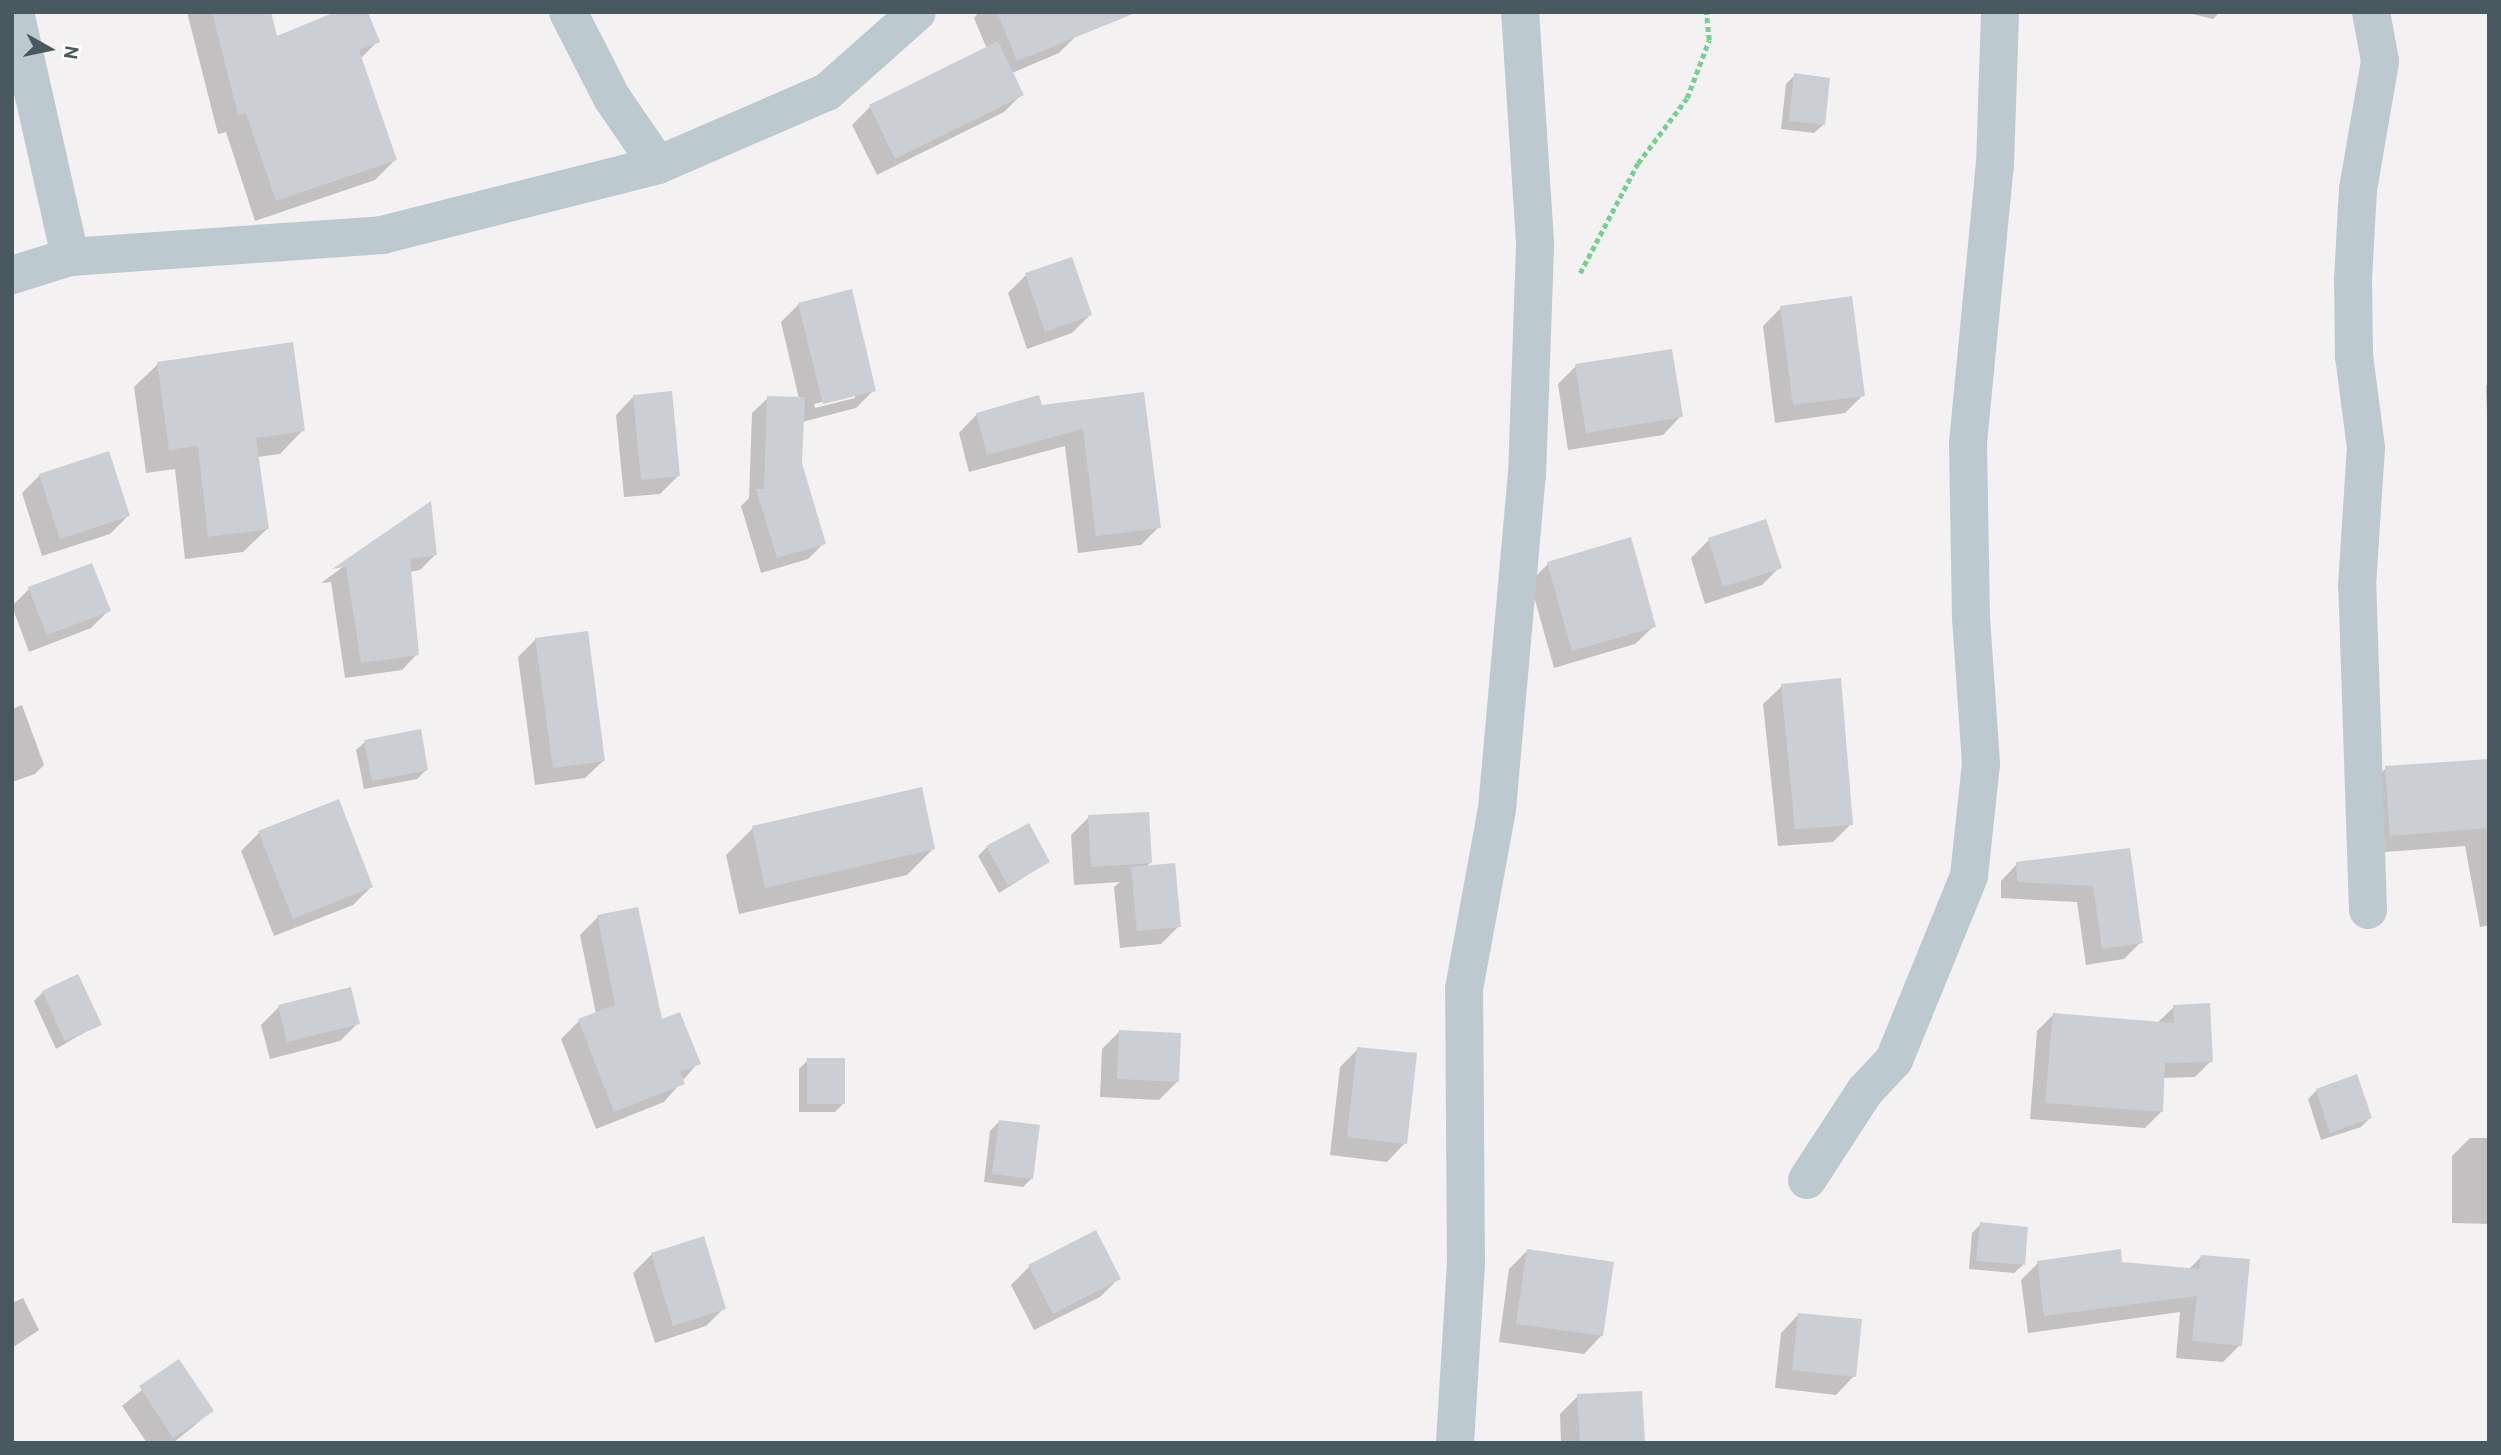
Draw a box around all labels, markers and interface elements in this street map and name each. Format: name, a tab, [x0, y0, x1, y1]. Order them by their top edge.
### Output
north arrow	[14, 14, 84, 84]
text: N	[57, 44, 83, 61]

